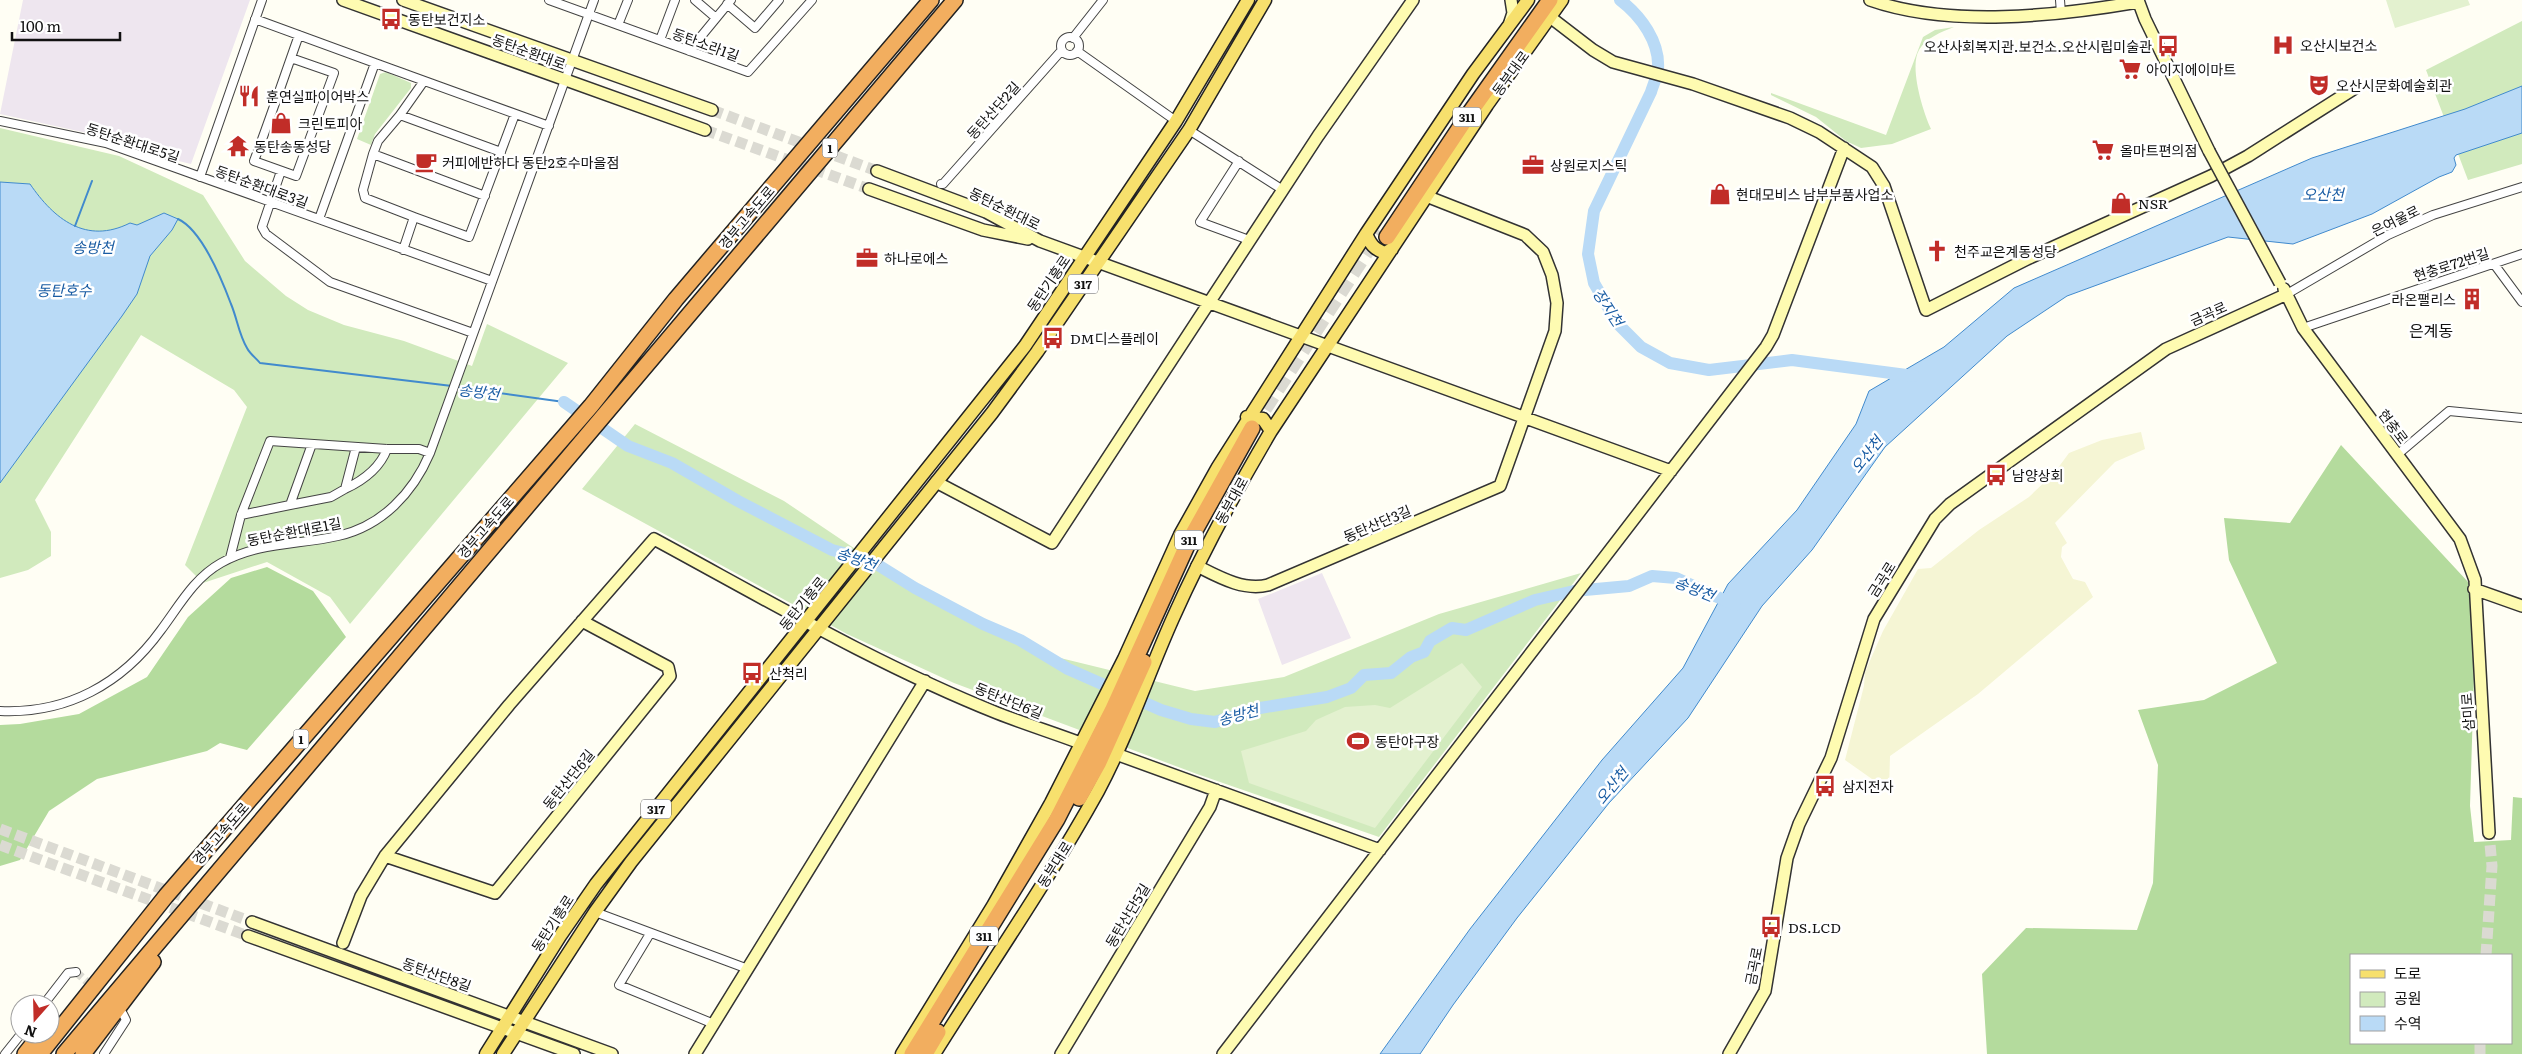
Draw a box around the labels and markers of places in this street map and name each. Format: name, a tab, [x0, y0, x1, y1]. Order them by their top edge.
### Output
bus stop icon: 동탄보건지소	[378, 6, 404, 32]
place label: 동탄보건지소	[408, 9, 485, 29]
hospital icon: 오산시보건소	[2270, 32, 2296, 58]
bus stop icon: 오산사회복지관.보건소.오산시립미술관	[2155, 33, 2181, 59]
place label: 오산시보건소	[2300, 35, 2377, 55]
place label: 오산사회복지관.보건소.오산시립미술관	[1924, 36, 2152, 56]
supermarket icon: 아이지에이마트	[2117, 56, 2143, 82]
place label: 아이지에이마트	[2146, 59, 2236, 79]
theatre icon: 오산시문화예술회관	[2306, 72, 2332, 98]
place label: 오산시문화예술회관	[2336, 75, 2452, 95]
restaurant icon: 훈연실파이어박스	[236, 83, 262, 109]
place label: 훈연실파이어박스	[266, 86, 369, 106]
shop icon: 크린토피아	[268, 110, 294, 136]
place label: 크린토피아	[298, 113, 363, 133]
temple icon: 동탄송동성당	[225, 133, 251, 159]
place label: 동탄송동성당	[254, 136, 331, 156]
supermarket icon: 올마트편의점	[2090, 137, 2116, 163]
place label: 올마트편의점	[2120, 140, 2197, 160]
cafe icon: 커피에반하다 동탄2호수마을점	[413, 149, 439, 175]
place label: 커피에반하다 동탄2호수마을점	[442, 152, 619, 172]
office icon: 상원로지스틱	[1520, 152, 1546, 178]
place label: 상원로지스틱	[1550, 155, 1627, 175]
shop icon: 현대모비스 남부부품사업소	[1707, 181, 1733, 207]
place label: 현대모비스 남부부품사업소	[1736, 184, 1893, 204]
shop icon: NSR	[2108, 190, 2134, 216]
place label: NSR	[2138, 193, 2168, 213]
church icon: 천주교은계동성당	[1924, 238, 1950, 264]
place label: 천주교은계동성당	[1954, 241, 2057, 261]
office icon: 하나로에스	[854, 245, 880, 271]
place label: 하나로에스	[884, 248, 949, 268]
building icon: 라온팰리스	[2459, 286, 2485, 312]
place label: 라온팰리스	[2392, 289, 2456, 309]
bus stop icon: DM디스플레이	[1040, 325, 1066, 351]
place label: DM디스플레이	[1070, 328, 1159, 348]
bus stop icon: 남양상회	[1983, 462, 2009, 488]
place label: 남양상회	[2012, 465, 2064, 485]
bus stop icon: 산척리	[739, 660, 765, 686]
place label: 산척리	[769, 663, 808, 683]
sports icon: 동탄야구장	[1345, 728, 1371, 754]
place label: 동탄야구장	[1375, 731, 1440, 751]
bus stop icon: 삼지전자	[1812, 773, 1838, 799]
place label: 삼지전자	[1842, 776, 1894, 796]
bus stop icon: DS.LCD	[1758, 914, 1784, 940]
place label: DS.LCD	[1788, 917, 1841, 937]

